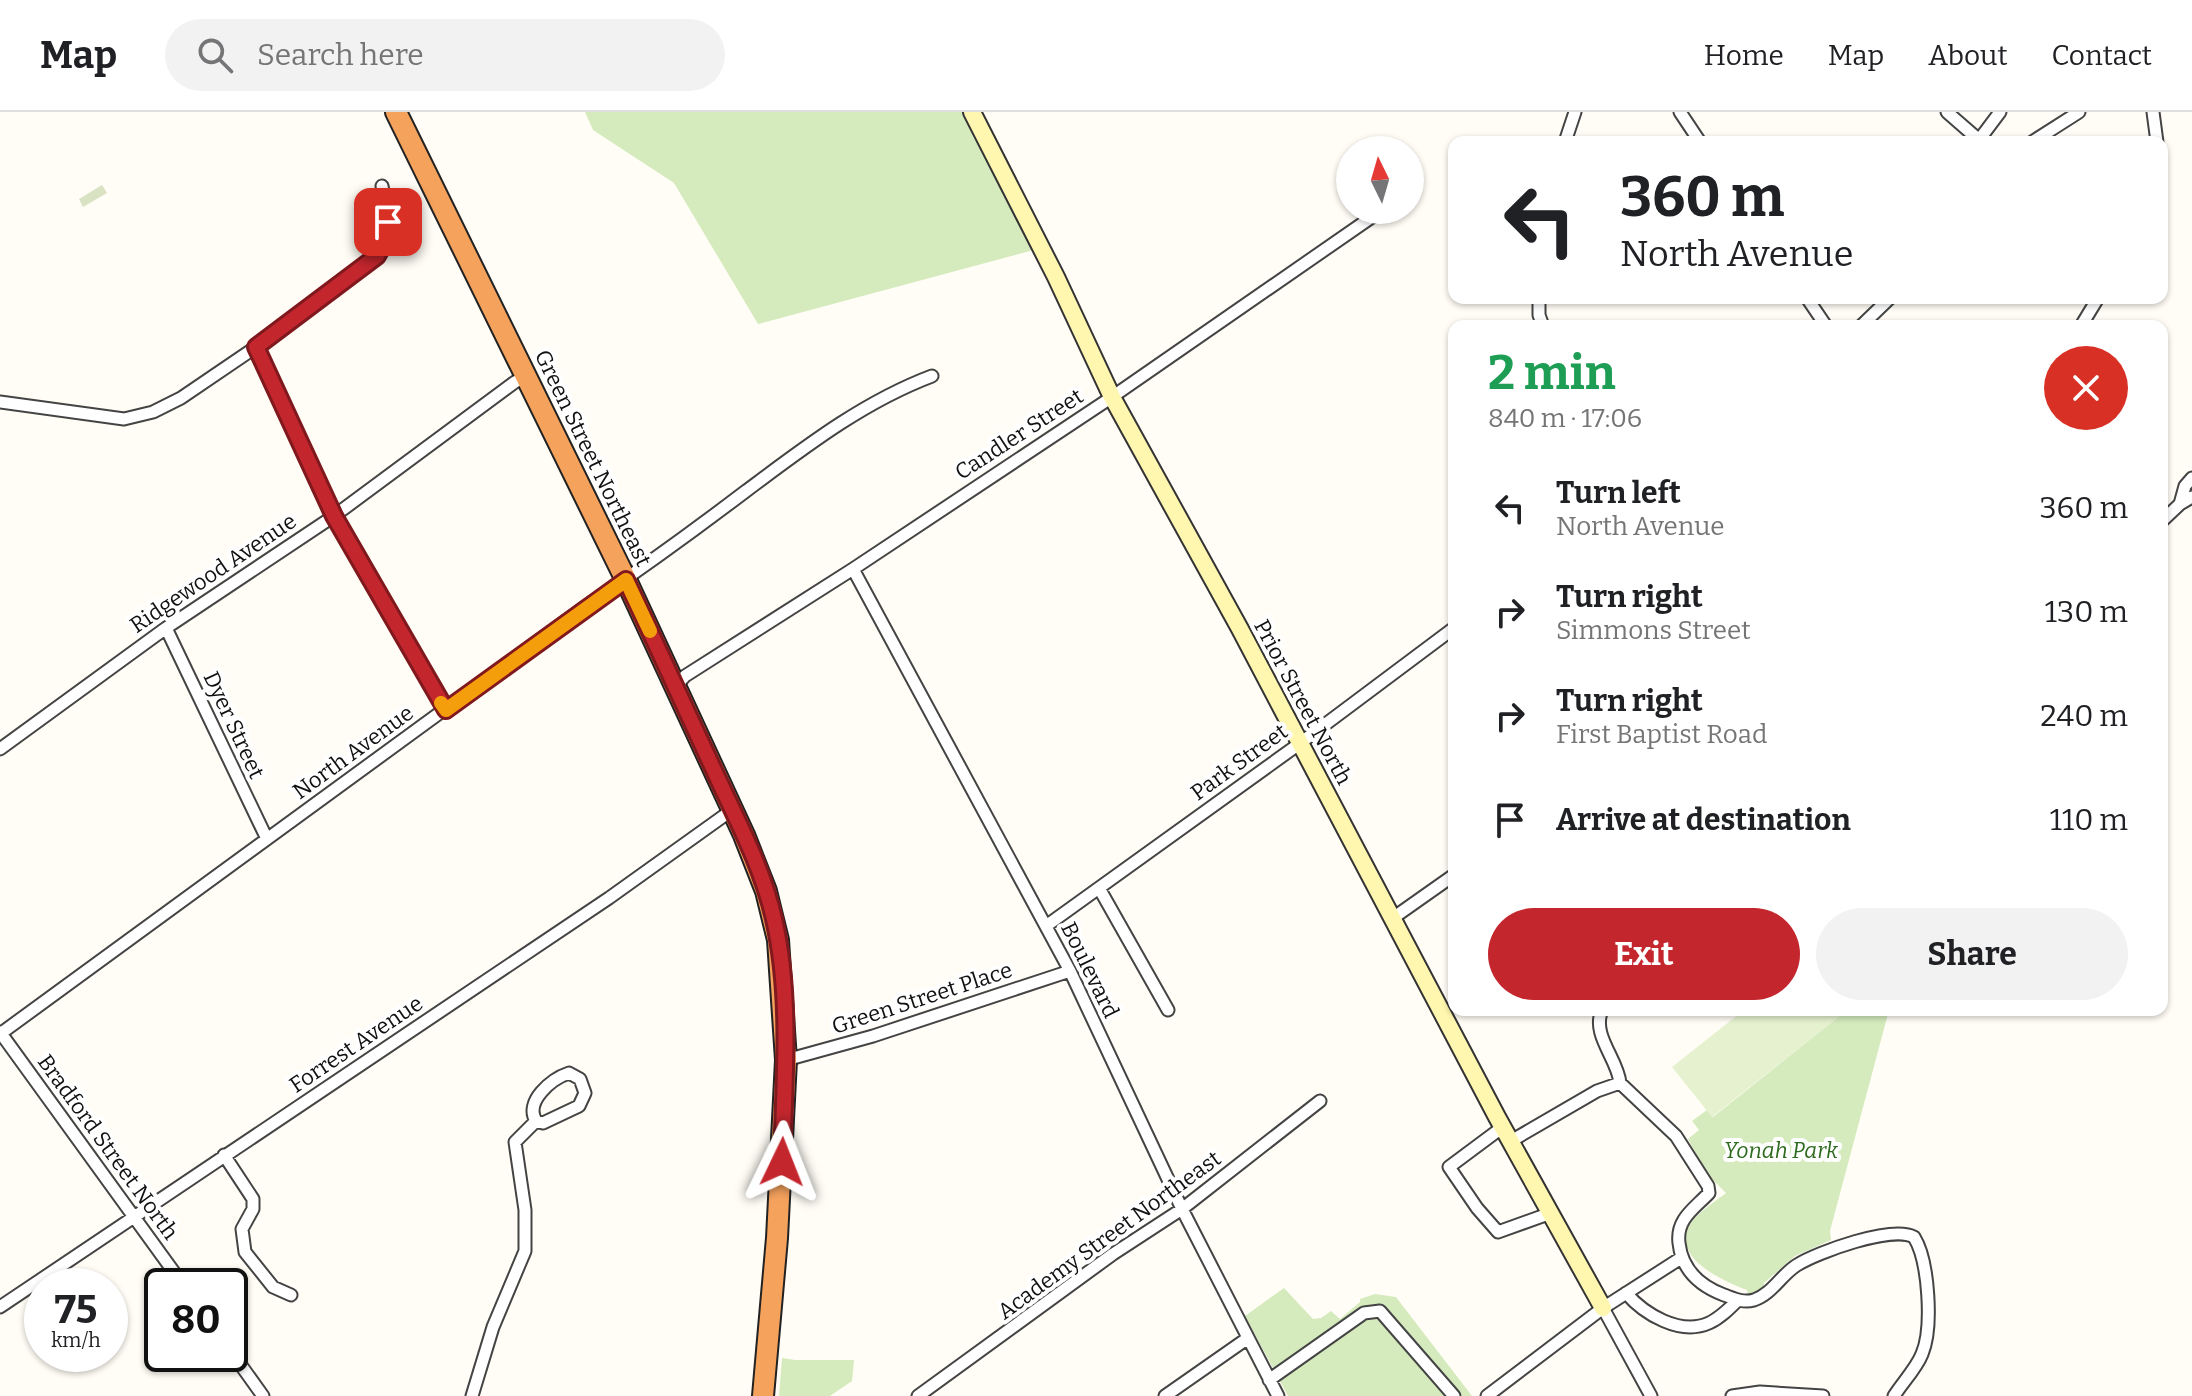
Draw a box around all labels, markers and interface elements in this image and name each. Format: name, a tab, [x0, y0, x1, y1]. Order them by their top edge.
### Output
search box	[165, 19, 725, 91]
text: Map	[40, 32, 117, 78]
icon: search	[193, 33, 237, 77]
text: Search here	[257, 37, 424, 73]
text: Home	[1704, 39, 1784, 72]
text: Map	[1828, 39, 1884, 72]
text: About	[1928, 39, 2008, 72]
text: Contact	[2052, 39, 2152, 72]
north arrow	[1336, 136, 1424, 224]
map controls	[1336, 136, 1424, 224]
text: 360 m	[1620, 164, 1784, 231]
icon: left	[1488, 168, 1592, 272]
pin	[354, 188, 422, 256]
icon: arrive	[366, 200, 410, 244]
text: North Avenue	[1620, 232, 1853, 276]
text: 2 min	[1488, 344, 1616, 402]
street label: Green Street Northeast	[529, 345, 657, 571]
button: close	[2044, 346, 2128, 430]
street label: Candler Street	[950, 383, 1088, 485]
text: 840 m · 17:06	[1488, 403, 1642, 434]
text: Turn left	[1556, 475, 1681, 511]
icon: left	[1488, 486, 1532, 530]
text: 360 m	[2039, 490, 2128, 526]
street label: Ridgewood Avenue	[125, 507, 301, 639]
text: North Avenue	[1556, 511, 1725, 542]
text: Turn right	[1556, 579, 1703, 615]
icon: right	[1488, 590, 1532, 634]
text: 130 m	[2045, 594, 2128, 630]
street label: Prior Street North	[1248, 615, 1358, 789]
text: Simmons Street	[1556, 615, 1751, 646]
street label: Dyer Street	[197, 667, 271, 783]
text: Turn right	[1556, 683, 1703, 719]
icon: right	[1488, 694, 1532, 738]
text: 240 m	[2040, 698, 2128, 734]
street label: North Avenue	[287, 699, 419, 805]
street label: Park Street	[1185, 718, 1293, 806]
text: First Baptist Road	[1556, 719, 1767, 750]
icon: arrive	[1488, 798, 1532, 842]
text: Arrive at destination	[1556, 802, 1851, 838]
text: 110 m	[2050, 802, 2128, 838]
button: Exit	[1488, 908, 1800, 1000]
button: Share	[1816, 908, 2128, 1000]
street label: Boulevard	[1055, 918, 1125, 1022]
street label: Green Street Place	[828, 956, 1016, 1040]
street label: Forrest Avenue	[284, 989, 428, 1099]
street label: Bradford Street North	[32, 1049, 184, 1245]
position arrow	[740, 1120, 824, 1204]
park label: Yonah Park	[1724, 1137, 1839, 1164]
street label: Academy Street Northeast	[992, 1145, 1226, 1325]
speed limit sign: 80	[144, 1268, 248, 1372]
text: 75	[55, 1286, 97, 1334]
text: km/h	[51, 1328, 101, 1352]

